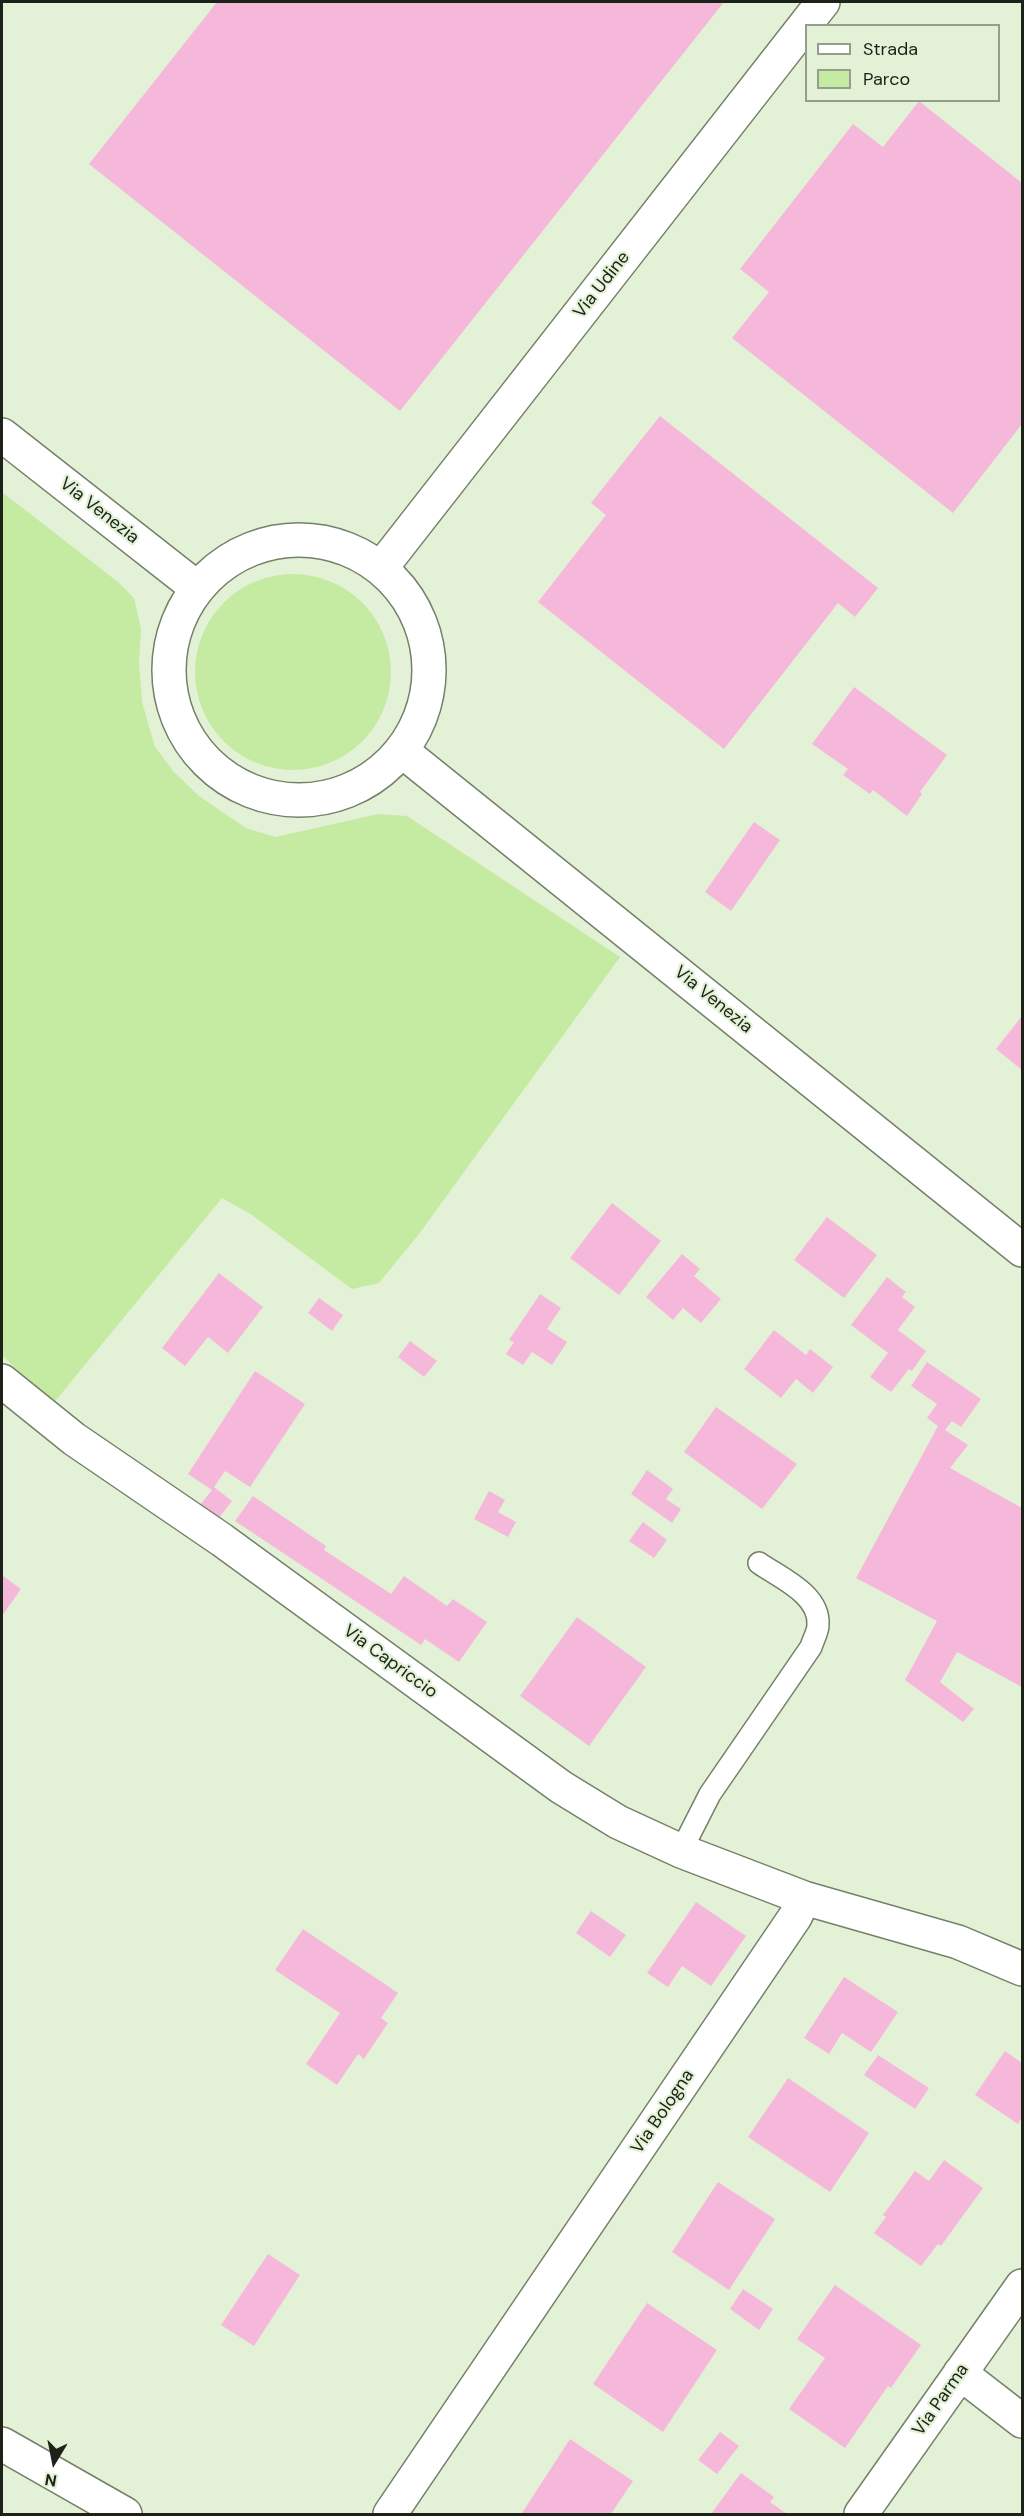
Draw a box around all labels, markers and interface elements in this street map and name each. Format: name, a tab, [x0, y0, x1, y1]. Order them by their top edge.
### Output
legend	[805, 24, 1000, 102]
text: Strada	[863, 37, 918, 61]
text: Parco	[863, 67, 910, 91]
street label: Via Udine	[569, 247, 635, 323]
street label: Via Venezia	[55, 473, 143, 549]
street label: Via Venezia	[669, 962, 757, 1038]
street label: Via Capriccio	[339, 1621, 441, 1703]
street label: Via Bologna	[627, 2066, 699, 2158]
street label: Via Parma	[908, 2360, 974, 2440]
north arrow	[24, 2432, 84, 2492]
text: N	[43, 2469, 58, 2492]

